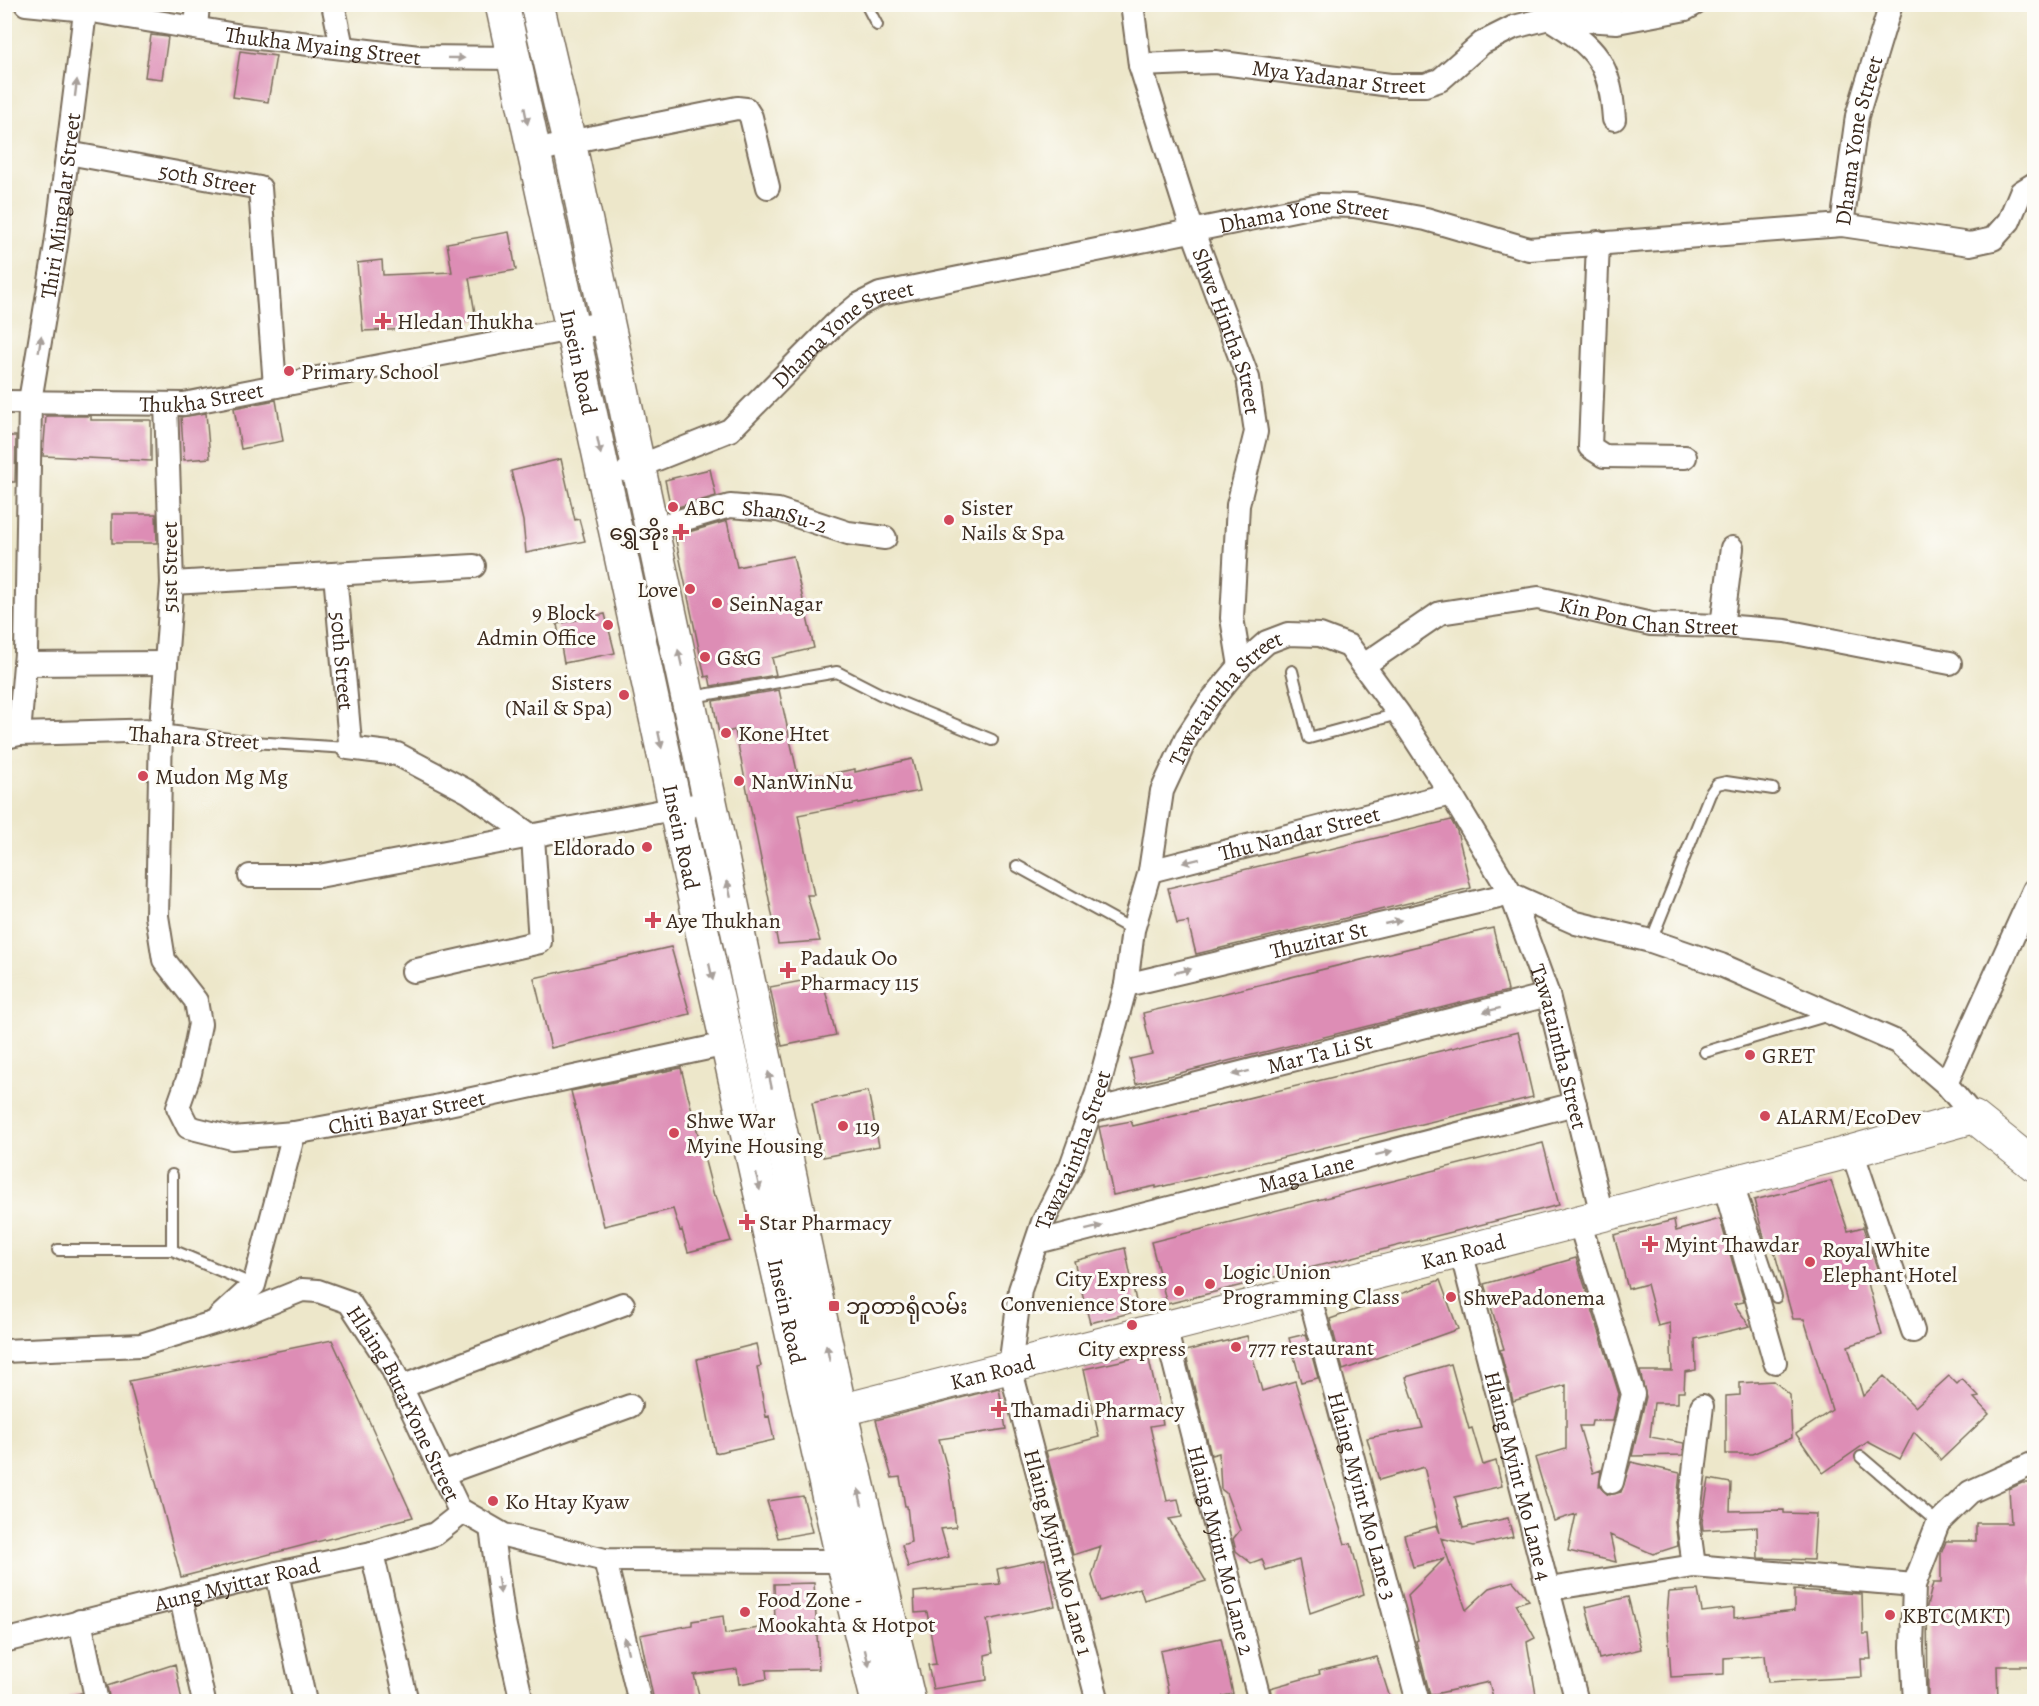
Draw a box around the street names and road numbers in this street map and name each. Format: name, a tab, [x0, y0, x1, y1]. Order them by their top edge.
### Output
street label: Thukha Myaing Street	[223, 19, 422, 73]
street label: Dhama Yone Street	[1828, 52, 1890, 228]
street label: Mya Yadanar Street	[1250, 53, 1426, 101]
street label: Thiri Mingalar Street	[33, 111, 88, 301]
street label: 50th Street	[156, 156, 259, 203]
street label: Dhama Yone Street	[1216, 191, 1392, 241]
street label: Shwe Hintha Street	[1184, 244, 1267, 417]
street label: Dhama Yone Street	[766, 274, 916, 395]
street label: Insein Road	[552, 307, 604, 418]
street label: Thukha Street	[139, 375, 266, 420]
street label: ShanSu-2	[740, 493, 831, 541]
street label: 51st Street	[155, 521, 185, 613]
street label: Kin Pon Chan Street	[1556, 589, 1740, 643]
street label: 50th Street	[322, 610, 361, 711]
street label: Tawataintha Street	[1162, 624, 1287, 771]
street label: Thahara Street	[128, 718, 260, 758]
street label: Insein Road	[655, 782, 707, 893]
street label: Thu Nandar Street	[1216, 799, 1383, 869]
street label: Thuzitar St	[1267, 914, 1371, 966]
street label: Tawataintha Street	[1522, 960, 1594, 1132]
street label: Mar Ta Li St	[1264, 1026, 1376, 1082]
street label: Tawataintha Street	[1028, 1067, 1118, 1233]
street label: Chiti Bayar Street	[326, 1083, 488, 1142]
street label: Maga Lane	[1256, 1147, 1357, 1201]
street label: Kan Road	[1418, 1227, 1509, 1277]
street label: Insein Road	[760, 1256, 812, 1367]
street label: Hlaing ButarYone Street	[339, 1300, 467, 1507]
street label: Kan Road	[947, 1347, 1038, 1398]
street label: Hlaing Myint Mo Lane 4	[1477, 1368, 1559, 1584]
street label: Hlaing Myint Mo Lane 3	[1320, 1389, 1404, 1603]
street label: Hlaing Myint Mo Lane 2	[1180, 1442, 1262, 1658]
street label: Hlaing Myint Mo Lane 1	[1016, 1446, 1100, 1659]
street label: Aung Myittar Road	[150, 1550, 323, 1619]

